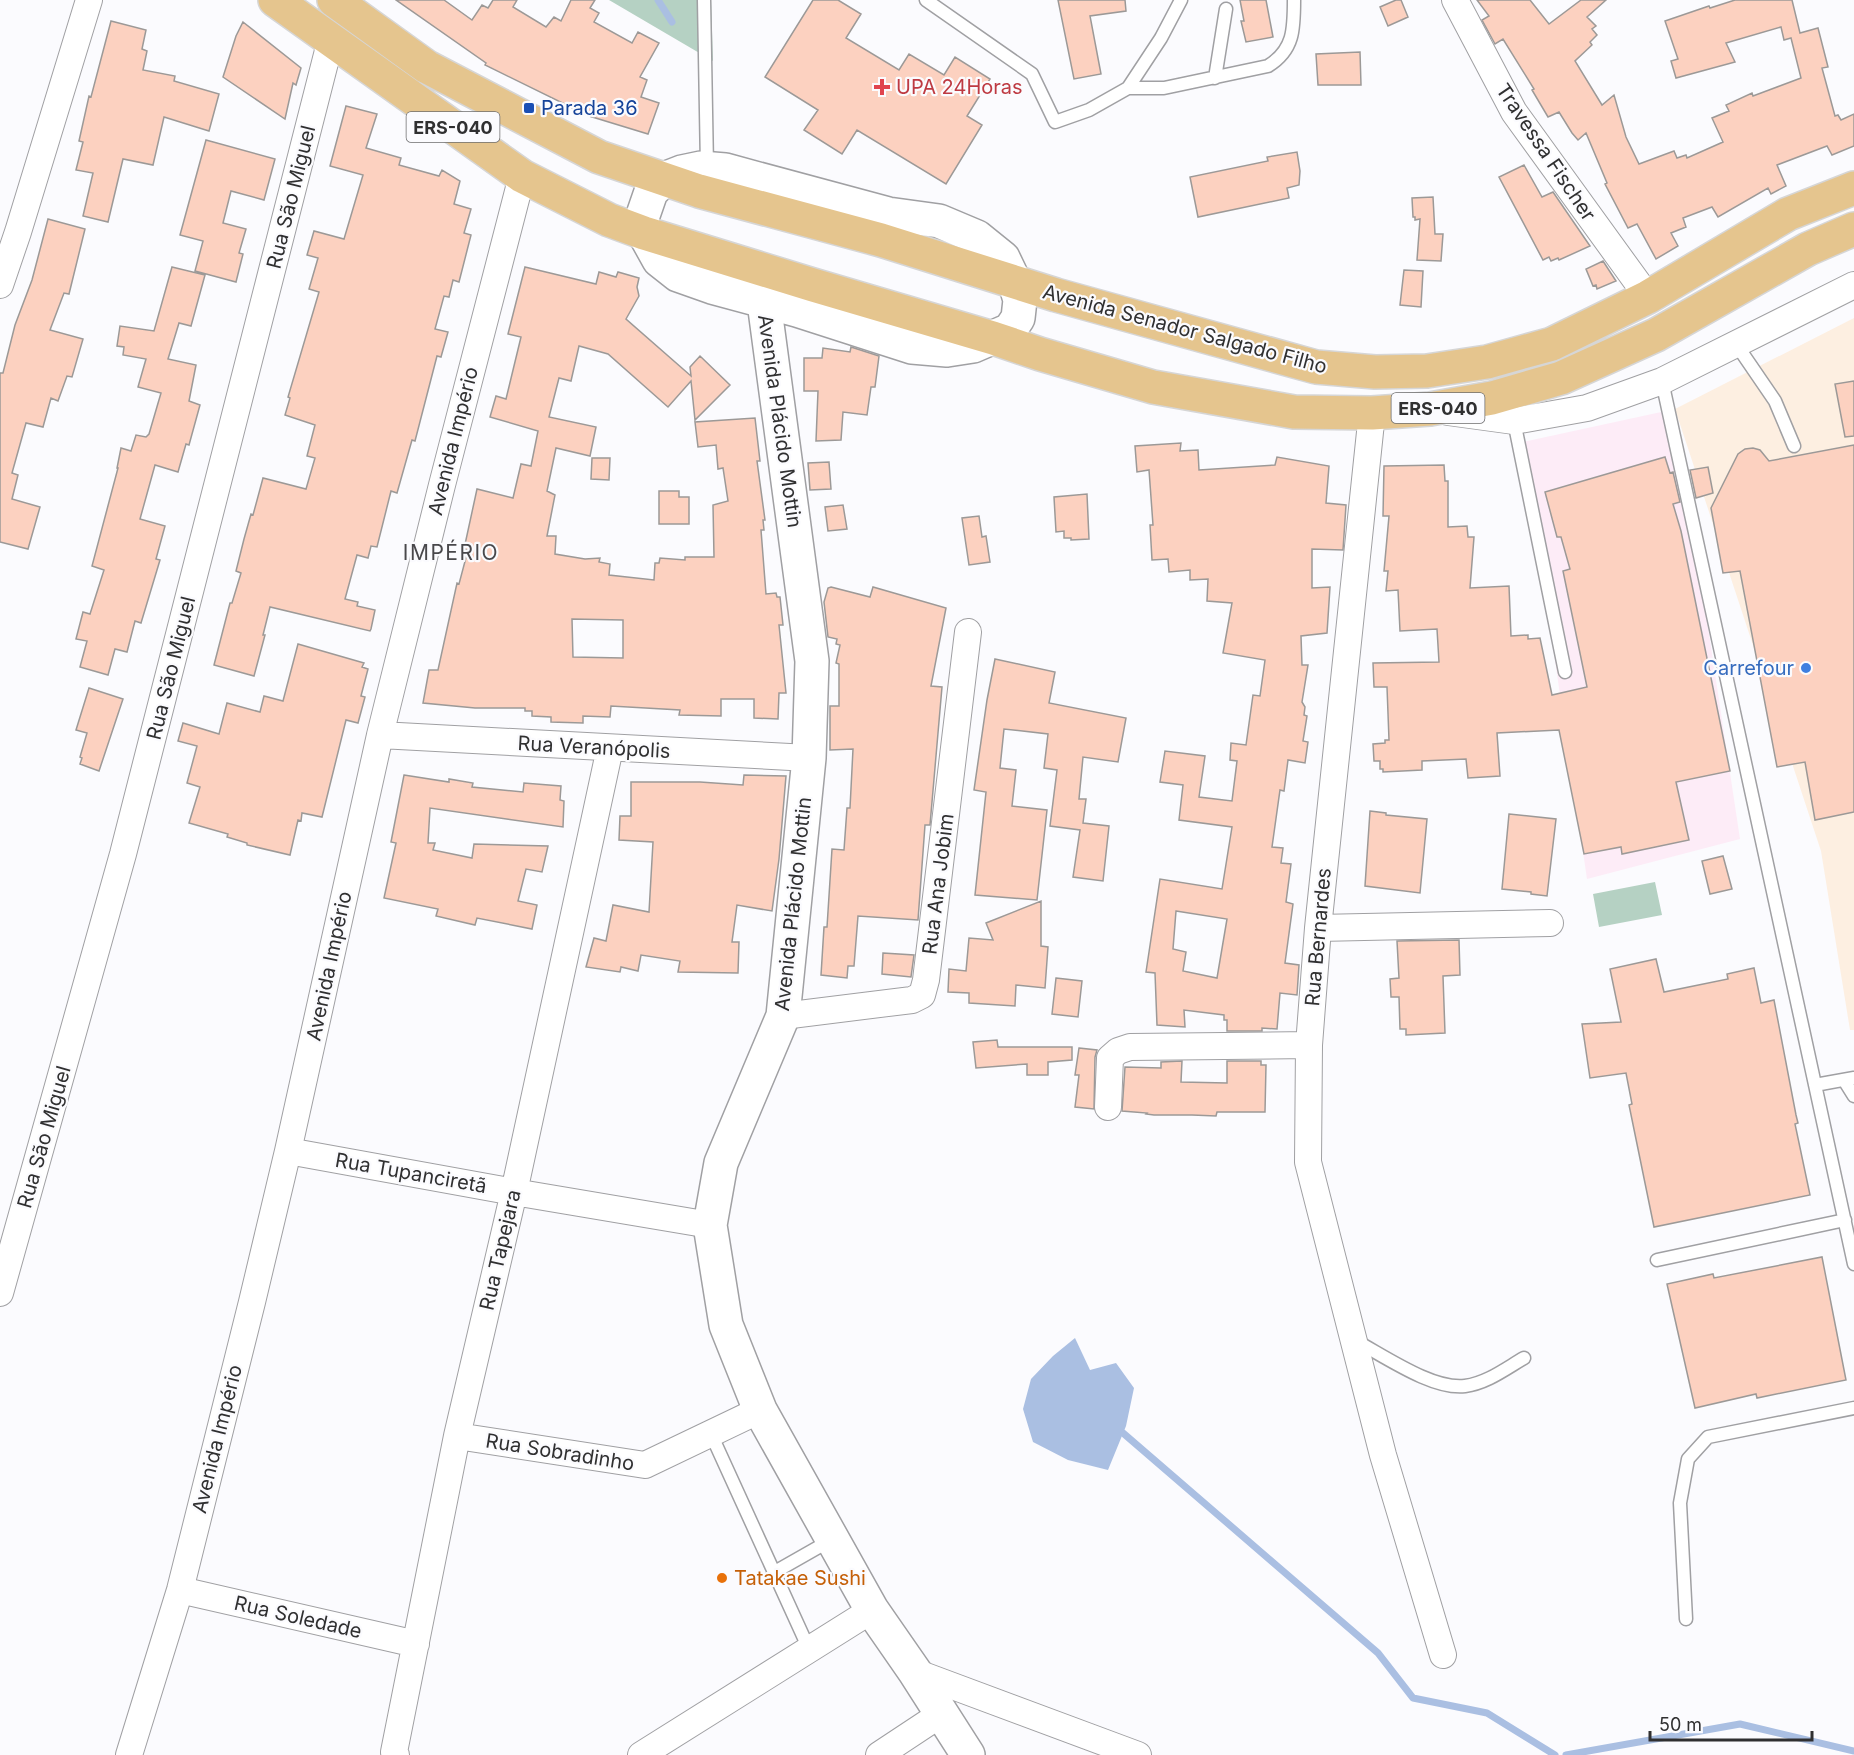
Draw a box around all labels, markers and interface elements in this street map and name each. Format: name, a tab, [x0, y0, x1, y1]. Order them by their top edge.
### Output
place label: UPA 24Horas	[896, 75, 1023, 99]
marker: UPA 24Horas	[873, 78, 891, 96]
street label: Travessa Fischer	[1491, 79, 1601, 226]
place label: Parada 36	[541, 96, 638, 120]
marker: Parada 36	[522, 101, 536, 115]
road number: ERS-040	[406, 112, 500, 142]
street label: Rua São Miguel	[262, 123, 320, 271]
street label: Avenida Senador Salgado Filho	[1040, 279, 1330, 379]
street label: Avenida Plácido Mottin	[753, 313, 807, 529]
street label: Avenida Império	[423, 364, 483, 518]
road number: ERS-040	[1392, 393, 1484, 423]
district label: IMPÉRIO	[403, 539, 499, 565]
street label: Rua São Miguel	[142, 594, 200, 742]
place label: Carrefour	[1703, 656, 1794, 680]
marker: Carrefour	[1799, 661, 1813, 675]
street label: Rua Veranópolis	[517, 731, 671, 763]
street label: Avenida Plácido Mottin	[770, 796, 816, 1012]
street label: Rua Ana Jobim	[917, 812, 959, 956]
street label: Rua Bernardes	[1300, 867, 1336, 1007]
street label: Avenida Império	[301, 889, 357, 1043]
street label: Rua São Miguel	[12, 1063, 76, 1211]
street label: Rua Tupanciretã	[333, 1148, 489, 1198]
street label: Rua Tapejara	[474, 1187, 526, 1313]
street label: Avenida Império	[187, 1362, 247, 1516]
street label: Rua Sobradinho	[484, 1428, 636, 1476]
place label: Tatakae Sushi	[734, 1566, 866, 1590]
marker: Tatakae Sushi	[715, 1571, 729, 1585]
street label: Rua Soledade	[232, 1591, 364, 1643]
scale bar	[1650, 1704, 1812, 1742]
text: 50 m	[1659, 1714, 1702, 1735]

